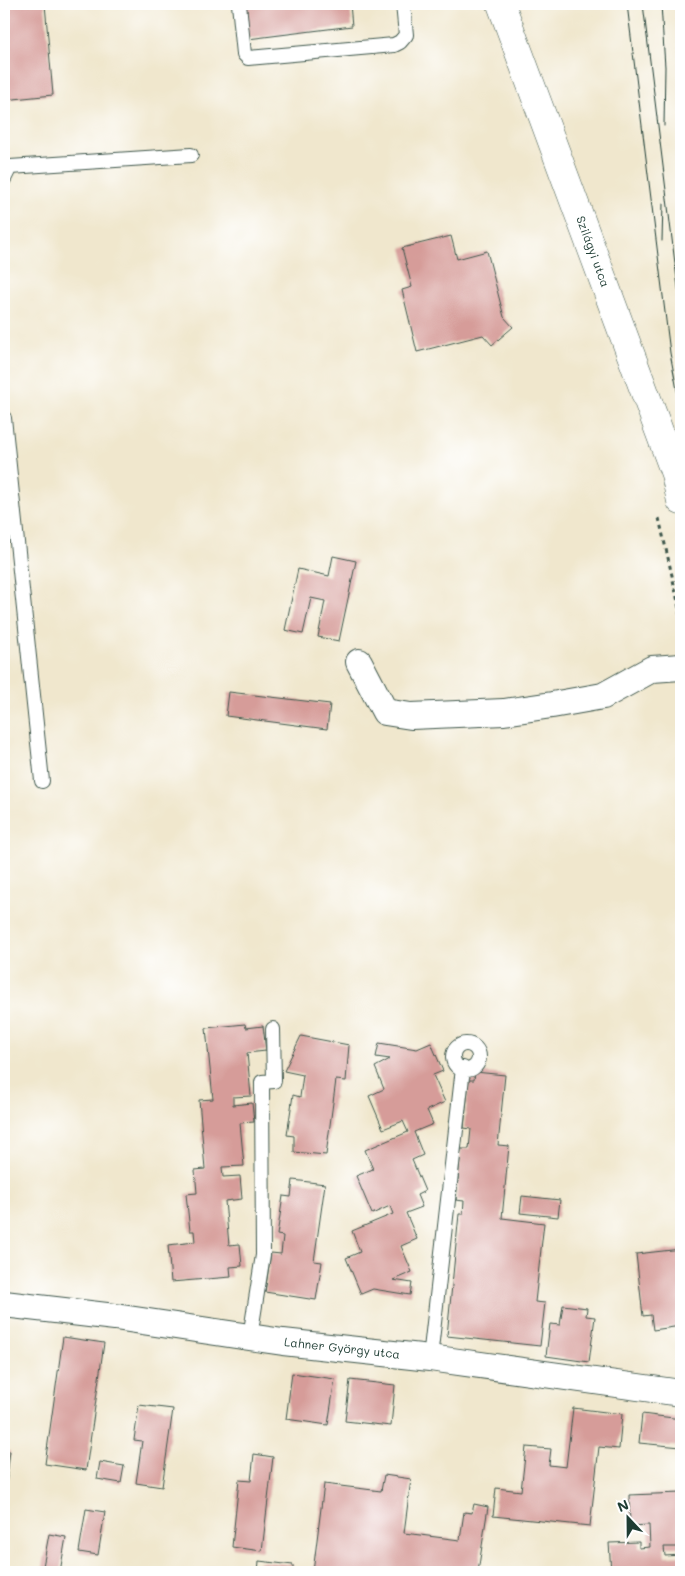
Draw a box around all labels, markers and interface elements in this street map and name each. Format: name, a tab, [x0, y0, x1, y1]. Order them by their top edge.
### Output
street label: Szilágyi utca	[573, 213, 614, 289]
street label: Lahner György utca	[283, 1333, 401, 1362]
north arrow	[602, 1494, 652, 1544]
text: N	[614, 1495, 631, 1516]

